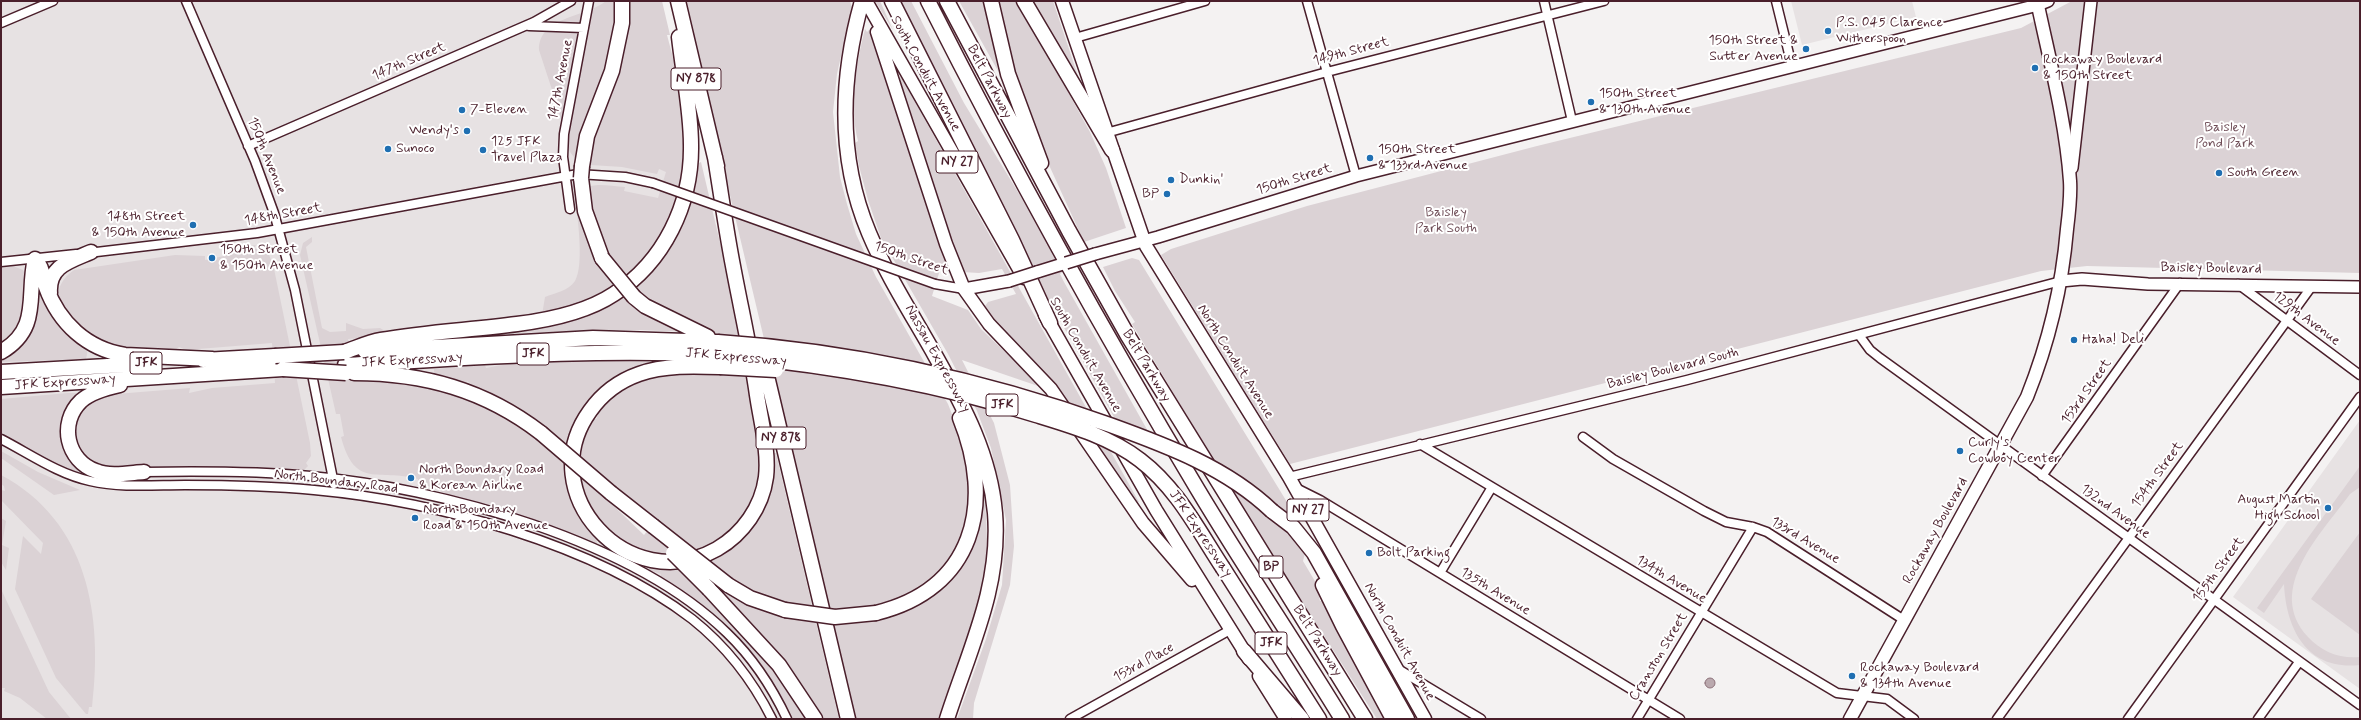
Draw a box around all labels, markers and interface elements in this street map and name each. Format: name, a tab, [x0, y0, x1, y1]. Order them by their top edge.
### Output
street label: South Conduit Avenue	[886, 13, 964, 135]
place label: P.S. 045 Clarence Witherspoon	[1836, 15, 1943, 48]
marker: P.S. 045 Clarence Witherspoon	[1823, 26, 1833, 36]
place label: 150th Street & Sutter Avenue	[1708, 33, 1798, 66]
street label: 149th Street	[1311, 34, 1391, 70]
street label: 147th Avenue	[545, 38, 577, 122]
street label: 147th Street	[370, 39, 448, 85]
street label: Belt Parkway	[963, 42, 1015, 122]
marker: 150th Street & Sutter Avenue	[1801, 44, 1811, 54]
place label: Rockaway Boulevard & 150th Street	[2043, 52, 2162, 84]
marker: Rockaway Boulevard & 150th Street	[2030, 63, 2040, 73]
road number: NY 878	[671, 68, 721, 90]
place label: 150th Street & 130th Avenue	[1599, 86, 1691, 118]
marker: 150th Street & 130th Avenue	[1586, 97, 1596, 107]
place label: 7-Eleven	[470, 102, 528, 118]
marker: 7-Eleven	[457, 105, 467, 115]
street label: 150th Avenue	[243, 115, 289, 197]
park label: Baisley Pond Park	[2195, 120, 2255, 152]
place label: Wendy's	[409, 123, 459, 139]
marker: Wendy's	[462, 126, 472, 136]
place label: 125 JFK Travel Plaza	[491, 134, 563, 166]
place label: Sunoco	[396, 141, 434, 157]
place label: 150th Street & 133rd Avenue	[1378, 142, 1468, 174]
marker: Sunoco	[383, 144, 393, 154]
marker: 125 JFK Travel Plaza	[478, 145, 488, 155]
road number: NY 27	[936, 151, 978, 173]
marker: 150th Street & 133rd Avenue	[1365, 153, 1375, 163]
street label: 150th Street	[1254, 161, 1334, 199]
place label: South Green	[2227, 165, 2300, 181]
marker: South Green	[2214, 168, 2224, 178]
place label: Dunkin'	[1179, 172, 1223, 188]
marker: Dunkin'	[1166, 175, 1176, 185]
place label: BP	[1142, 186, 1159, 202]
marker: BP	[1162, 189, 1172, 199]
street label: 148th Street	[243, 200, 323, 230]
park label: Baisley Park South	[1415, 205, 1477, 238]
place label: 148th Street & 150th Avenue	[92, 209, 185, 242]
marker: 148th Street & 150th Avenue	[188, 220, 198, 230]
street label: 150th Street	[871, 238, 951, 280]
place label: 150th Street & 150th Avenue	[220, 242, 313, 274]
marker: 150th Street & 150th Avenue	[207, 253, 217, 263]
street label: Baisley Boulevard	[2160, 260, 2262, 278]
street label: 129th Avenue	[2269, 288, 2343, 350]
street label: South Conduit Avenue	[1045, 295, 1125, 415]
street label: Nassau Expressway	[900, 302, 974, 416]
street label: North Conduit Avenue	[1193, 302, 1277, 422]
street label: Belt Parkway	[1118, 327, 1174, 405]
place label: Haha! Deli	[2082, 332, 2144, 348]
marker: Haha! Deli	[2069, 335, 2079, 345]
road number: JFK	[517, 343, 549, 365]
street label: JFK Expressway	[685, 345, 787, 371]
street label: Baisley Boulevard South	[1605, 345, 1741, 393]
street label: JFK Expressway	[361, 350, 463, 372]
road number: JFK	[130, 352, 162, 374]
street label: 153rd Street	[2058, 356, 2116, 428]
street label: JFK Expressway	[14, 371, 116, 395]
road number: JFK	[986, 394, 1018, 416]
road number: NY 878	[756, 427, 806, 449]
place label: Curly's Cowboy Center	[1968, 435, 2060, 468]
street label: 154th Street	[2128, 439, 2188, 511]
marker: Curly's Cowboy Center	[1955, 446, 1965, 456]
place label: North Boundary Road & Korean Airline	[419, 462, 544, 494]
street label: North Boundary Road	[273, 466, 399, 498]
marker: North Boundary Road & Korean Airline	[406, 473, 416, 483]
street label: Rockaway Boulevard	[1900, 475, 1972, 587]
street label: 132nd Avenue	[2077, 481, 2153, 543]
street label: JFK Expressway	[1165, 487, 1235, 581]
place label: August Martin High School	[2237, 492, 2320, 524]
road number: NY 27	[1287, 499, 1329, 521]
place label: North Boundary Road & 150th Avenue	[423, 502, 548, 534]
marker: August Martin High School	[2323, 503, 2333, 513]
marker: North Boundary Road & 150th Avenue	[410, 513, 420, 523]
street label: 133rd Avenue	[1767, 514, 1843, 568]
street label: 155th Street	[2190, 534, 2248, 606]
place label: Bolt Parking	[1377, 545, 1450, 561]
marker: Bolt Parking	[1364, 548, 1374, 558]
street label: 134th Avenue	[1632, 552, 1710, 608]
road number: BP	[1259, 556, 1283, 578]
street label: 135th Avenue	[1457, 564, 1533, 620]
street label: North Conduit Avenue	[1360, 580, 1438, 704]
street label: Belt Parkway	[1288, 602, 1346, 680]
street label: Cranston Street	[1626, 610, 1692, 704]
road number: JFK	[1255, 632, 1287, 654]
street label: 153rd Place	[1111, 639, 1177, 687]
place label: Rockaway Boulevard & 134th Avenue	[1860, 660, 1979, 692]
marker: Rockaway Boulevard & 134th Avenue	[1847, 671, 1857, 681]

